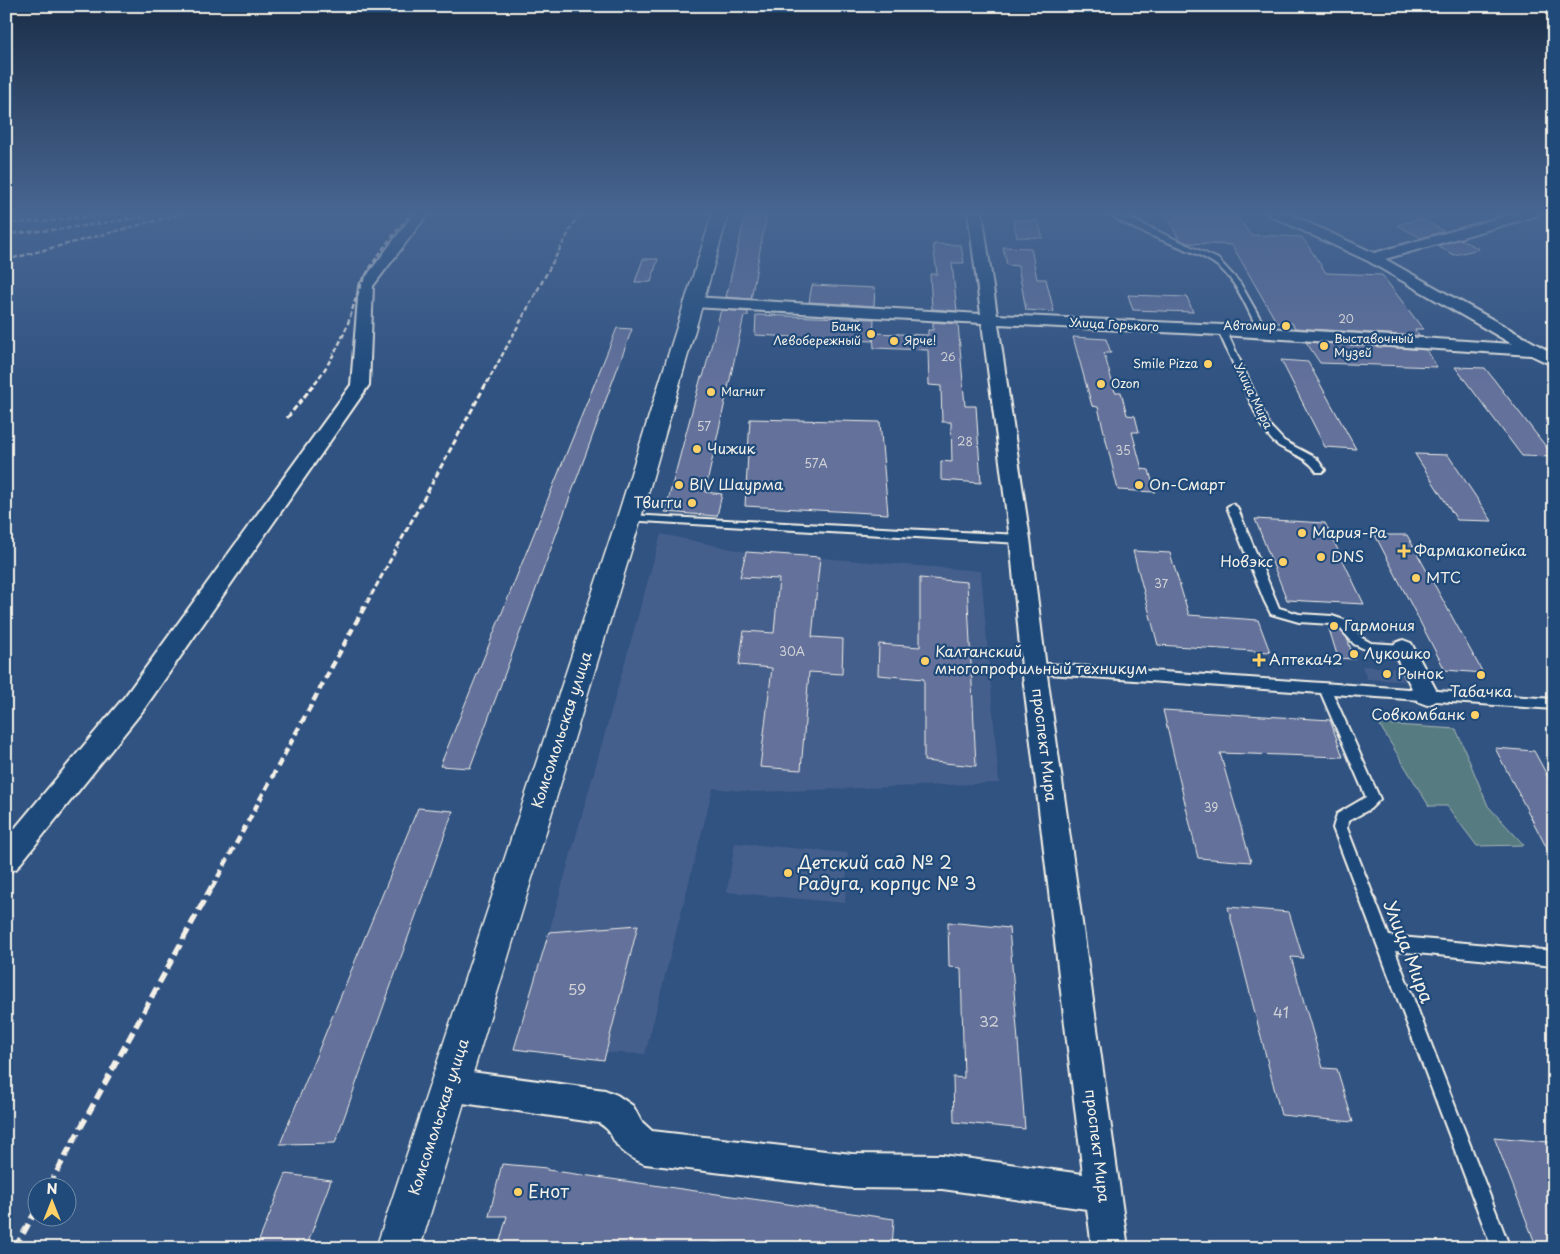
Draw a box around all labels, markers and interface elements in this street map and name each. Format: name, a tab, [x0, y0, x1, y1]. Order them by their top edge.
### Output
house number: 20	[1338, 310, 1354, 327]
street label: Улица Горького	[1069, 313, 1160, 335]
place label: Автомир	[1223, 316, 1276, 334]
place label: Банк Левобережный	[773, 317, 862, 349]
marker: Автомир	[1280, 320, 1292, 332]
marker: Банк Левобережный	[865, 328, 877, 340]
place label: Выставочный Музей	[1334, 329, 1414, 361]
place label: Ярче!	[903, 331, 936, 349]
marker: Ярче!	[888, 335, 900, 347]
marker: Выставочный Музей	[1318, 340, 1330, 352]
house number: 26	[940, 348, 956, 365]
place label: Smile Pizza	[1133, 354, 1199, 372]
marker: Smile Pizza	[1202, 358, 1214, 370]
street label: Улица Мира	[1230, 359, 1278, 432]
place label: Ozon	[1111, 374, 1140, 392]
marker: Ozon	[1095, 378, 1107, 390]
place label: Магнит	[721, 382, 766, 400]
marker: Магнит	[705, 386, 717, 398]
house number: 57	[697, 417, 711, 435]
house number: 28	[957, 432, 973, 450]
place label: Чижик	[707, 436, 756, 459]
house number: 35	[1115, 441, 1131, 459]
marker: Чижик	[691, 443, 703, 455]
house number: 57А	[804, 454, 828, 472]
place label: BIV Шаурма	[689, 472, 784, 495]
place label: On-Смарт	[1149, 472, 1226, 495]
marker: BIV Шаурма	[673, 479, 685, 491]
marker: On-Смарт	[1133, 479, 1145, 491]
place label: Твигги	[633, 490, 682, 513]
marker: Твигги	[686, 497, 698, 509]
place label: Мария-Ра	[1312, 520, 1387, 543]
marker: Мария-Ра	[1296, 527, 1308, 539]
place label: Фармакопейка	[1414, 538, 1527, 561]
place label: DNS	[1331, 544, 1364, 567]
marker: Фармакопейка	[1398, 545, 1410, 557]
place label: Новэкс	[1220, 549, 1273, 572]
marker: DNS	[1315, 551, 1327, 563]
marker: Новэкс	[1277, 556, 1289, 568]
place label: МТС	[1426, 565, 1461, 588]
marker: МТС	[1410, 572, 1422, 584]
house number: 37	[1154, 574, 1169, 592]
place label: Гармония	[1344, 613, 1415, 636]
marker: Гармония	[1328, 620, 1340, 632]
place label: Калтанский многопрофильный техникум	[935, 639, 1148, 679]
place label: Лукошко	[1364, 641, 1431, 664]
house number: 30А	[779, 642, 805, 660]
place label: Аптека42	[1269, 647, 1343, 670]
street label: Комсомольская улица	[524, 648, 597, 811]
marker: Лукошко	[1348, 648, 1360, 660]
marker: Аптека42	[1253, 654, 1265, 666]
marker: Калтанский многопрофильный техникум	[919, 655, 931, 667]
place label: Рынок	[1397, 661, 1444, 684]
marker: Рынок	[1381, 668, 1393, 680]
marker: Табачка	[1475, 669, 1487, 681]
place label: Табачка	[1450, 679, 1513, 702]
street label: проспект Мира	[1027, 687, 1064, 803]
place label: Совкомбанк	[1371, 702, 1465, 725]
marker: Совкомбанк	[1469, 709, 1481, 721]
house number: 39	[1204, 798, 1218, 816]
place label: Детский сад № 2 Радуга, корпус № 3	[797, 848, 976, 896]
marker: Детский сад № 2 Радуга, корпус № 3	[782, 867, 794, 879]
street label: Улица Мира	[1377, 896, 1442, 1007]
house number: 59	[568, 977, 586, 1000]
house number: 41	[1273, 1000, 1289, 1023]
house number: 32	[979, 1009, 999, 1032]
street label: Комсомольская улица	[401, 1035, 474, 1198]
street label: проспект Мира	[1080, 1088, 1117, 1204]
north arrow	[28, 1176, 78, 1226]
place label: Енот	[528, 1177, 569, 1204]
text: N	[46, 1178, 58, 1199]
marker: Енот	[512, 1186, 524, 1198]

